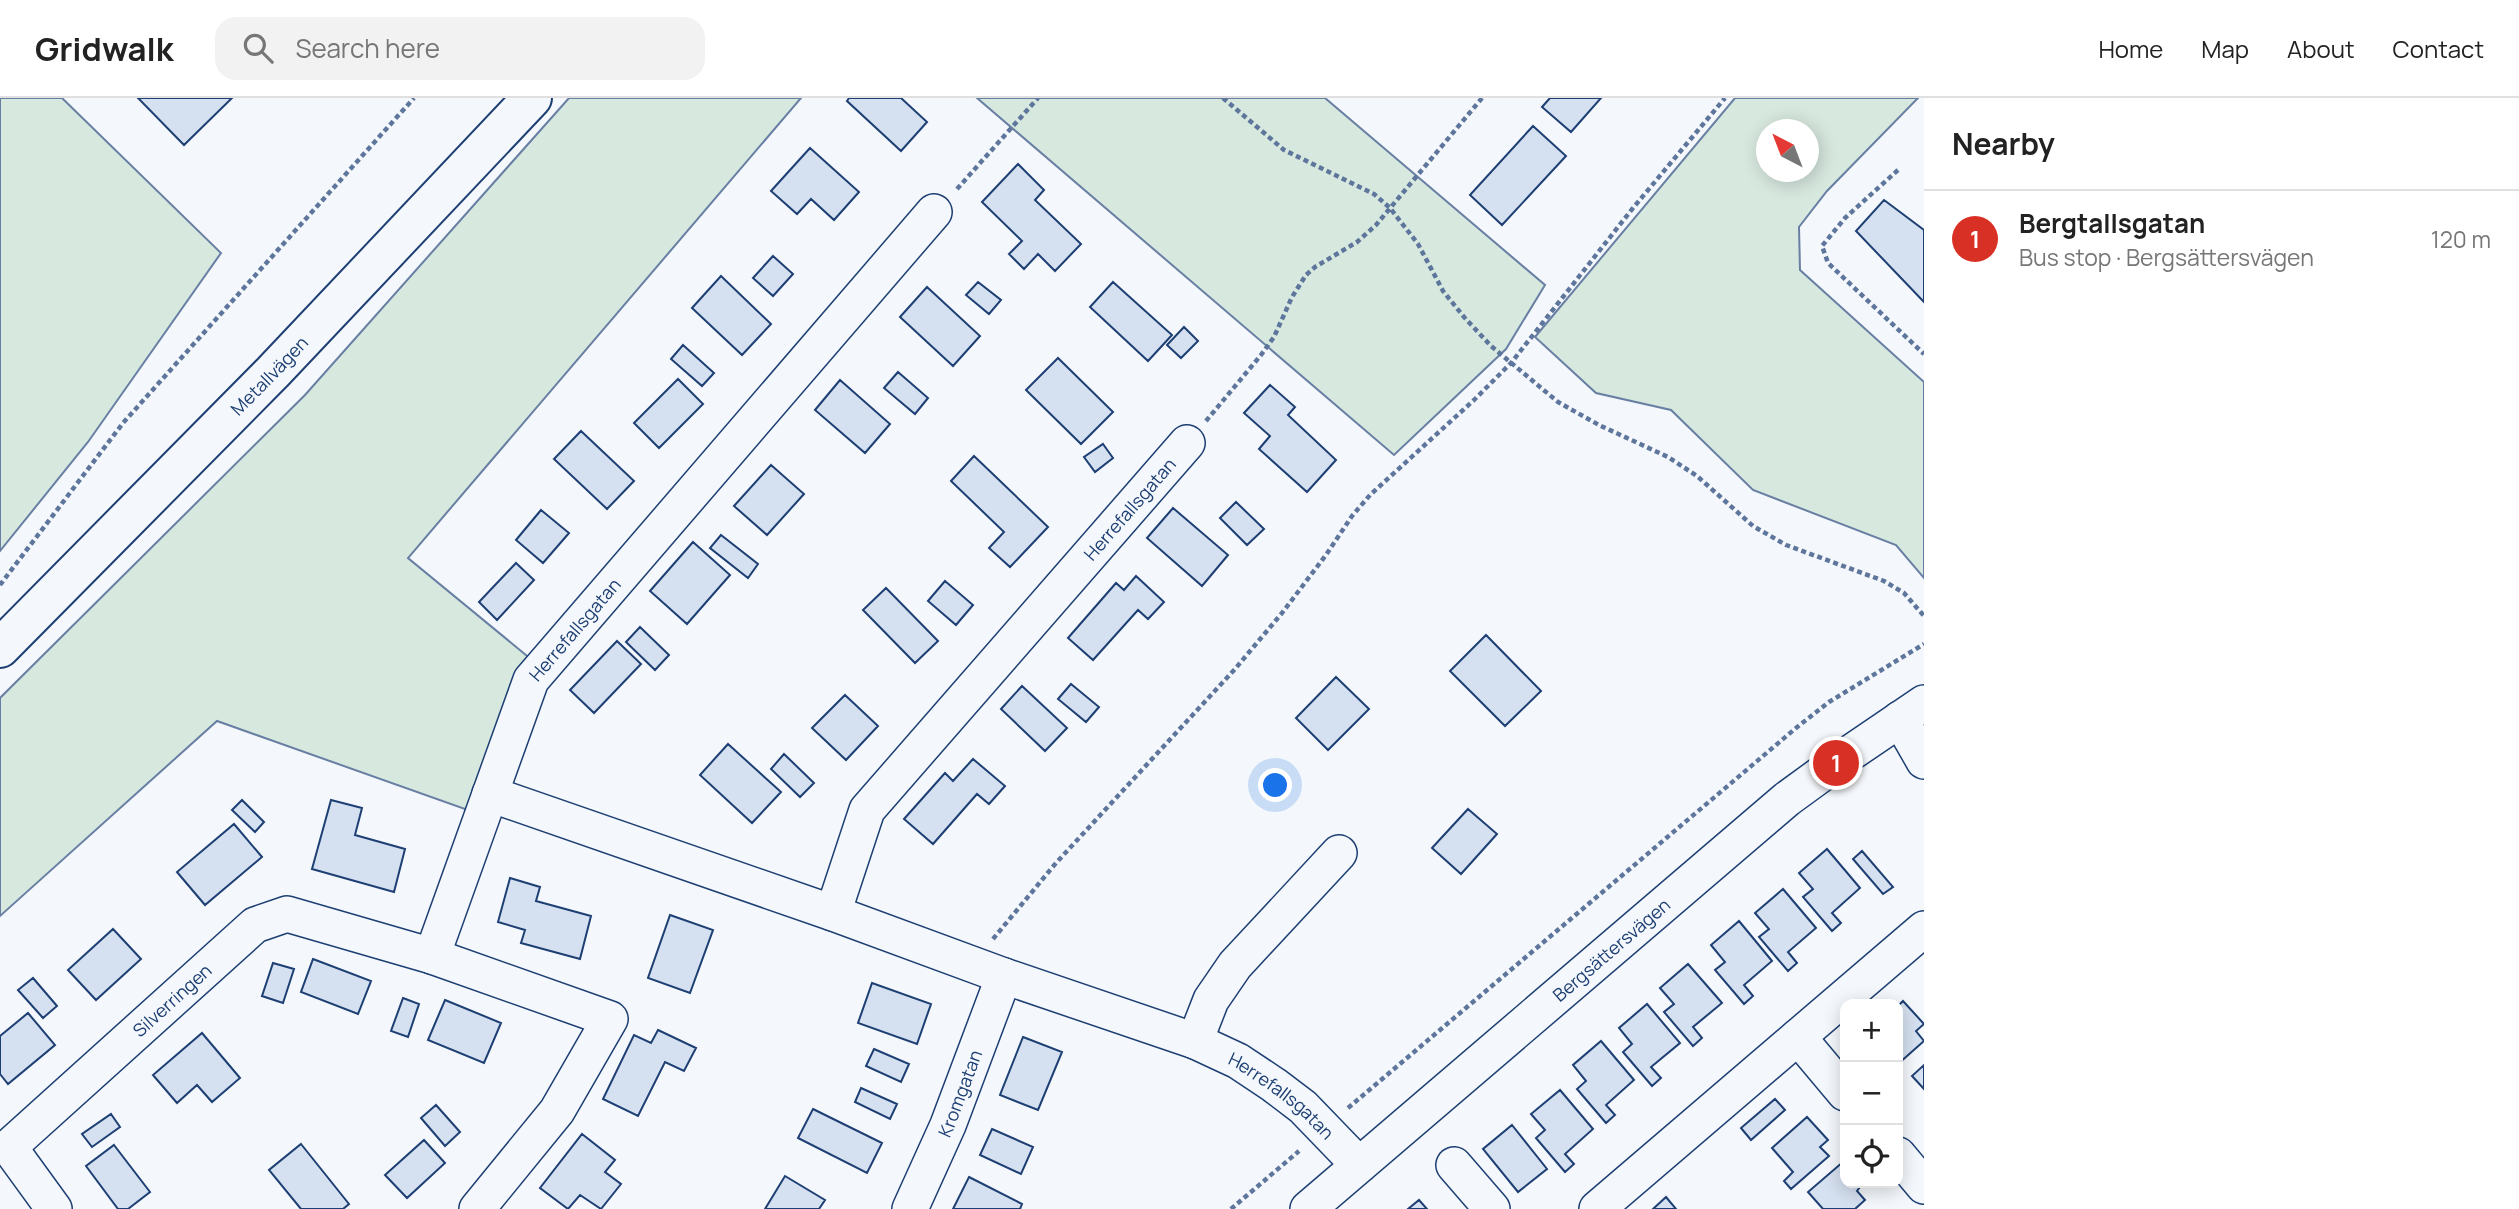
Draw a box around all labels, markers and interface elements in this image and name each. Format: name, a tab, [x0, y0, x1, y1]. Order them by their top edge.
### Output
search box	[215, 17, 705, 80]
text: Gridwalk	[35, 26, 173, 71]
icon: search	[239, 29, 277, 67]
text: Search here	[295, 30, 440, 66]
text: Home	[2098, 32, 2163, 65]
text: Map	[2201, 32, 2249, 65]
text: About	[2287, 32, 2355, 65]
text: Contact	[2393, 32, 2484, 65]
north arrow	[1756, 119, 1819, 182]
text: Nearby	[1952, 123, 2055, 164]
text: Bergtallsgatan	[2019, 205, 2205, 241]
text: 1	[1970, 223, 1980, 255]
text: 120 m	[2431, 223, 2491, 255]
text: Bus stop · Bergsättersvägen	[2019, 241, 2314, 273]
street label: Metallvägen	[225, 331, 313, 420]
street label: Herrefallsgatan	[1078, 452, 1181, 565]
street label: Herrefallsgatan	[523, 573, 626, 686]
pin: 1	[1813, 737, 1859, 789]
your location	[1258, 768, 1292, 802]
street label: Bergsättersvägen	[1547, 893, 1675, 1007]
street label: Silverringen	[127, 958, 216, 1042]
map controls	[1840, 999, 1903, 1188]
button: +	[1840, 999, 1903, 1062]
street label: Kromgatan	[932, 1046, 987, 1141]
street label: Herrefallsgatan	[1225, 1046, 1340, 1144]
button: −	[1840, 1062, 1903, 1125]
button: locate	[1840, 1125, 1903, 1188]

